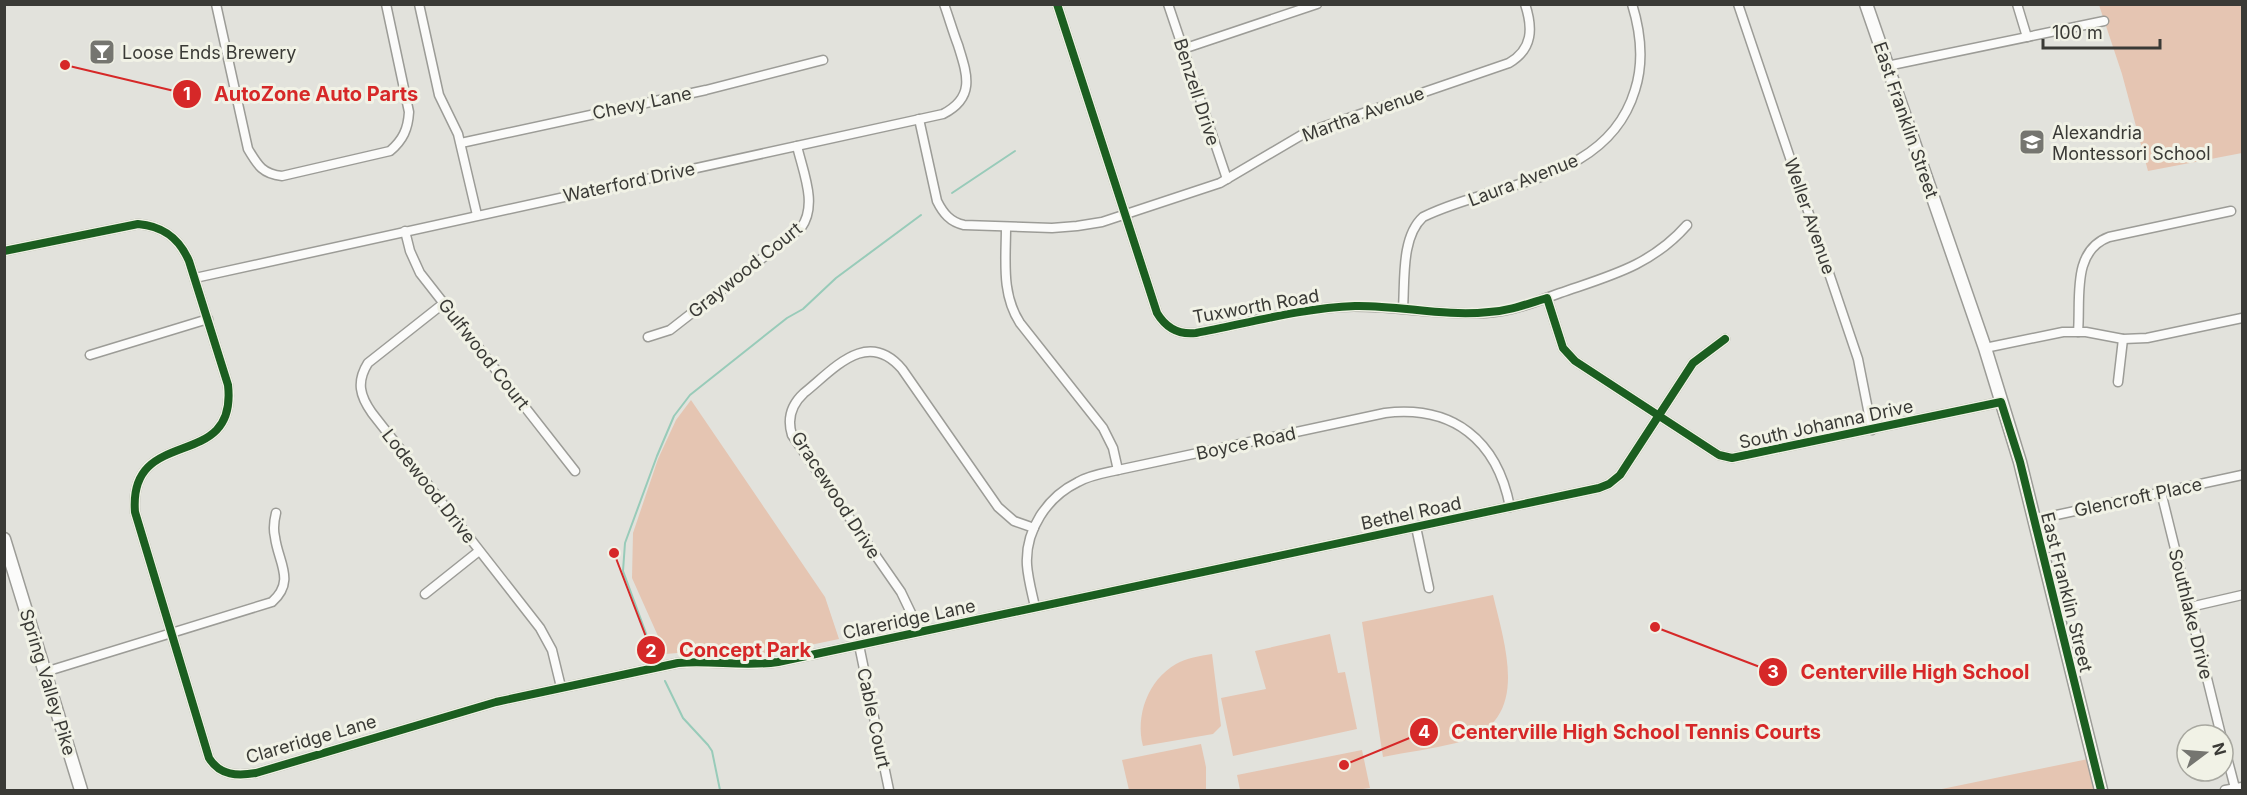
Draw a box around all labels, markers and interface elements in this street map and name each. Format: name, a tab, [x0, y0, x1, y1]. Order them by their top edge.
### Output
scale bar	[2043, 12, 2160, 50]
text: 100 m	[2052, 22, 2103, 43]
street label: Benzell Drive	[1170, 36, 1224, 148]
bar icon: Loose Ends Brewery	[87, 37, 117, 67]
street label: East Franklin Street	[1869, 39, 1943, 201]
place label: Loose Ends Brewery	[122, 42, 296, 63]
callout: AutoZone Auto Parts	[172, 75, 430, 113]
text: AutoZone Auto Parts	[214, 82, 418, 106]
street label: Chevy Lane	[591, 82, 693, 124]
street label: Martha Avenue	[1299, 82, 1427, 146]
text: 1	[183, 83, 191, 104]
place label: Alexandria Montessori School	[2052, 122, 2211, 164]
school or university icon: Alexandria Montessori School	[2017, 127, 2047, 157]
street label: Laura Avenue	[1465, 149, 1581, 211]
street label: Weller Avenue	[1780, 155, 1840, 277]
street label: Waterford Drive	[561, 158, 697, 206]
street label: Graywood Court	[684, 218, 806, 322]
street label: Tuxworth Road	[1191, 285, 1321, 327]
street label: Gulfwood Court	[434, 294, 534, 414]
street label: South Johanna Drive	[1737, 395, 1915, 453]
street label: Boyce Road	[1194, 422, 1298, 464]
street label: Lodewood Drive	[378, 425, 480, 547]
street label: Gracewood Drive	[787, 427, 885, 563]
street label: Glencroft Place	[2072, 473, 2204, 521]
street label: Bethel Road	[1359, 492, 1463, 534]
street label: East Franklin Street	[2037, 510, 2097, 674]
street label: Southlake Drive	[2165, 547, 2217, 681]
street label: Clareridge Lane	[841, 595, 977, 643]
street label: Spring Valley Pike	[16, 606, 80, 758]
callout: Concept Park	[636, 631, 823, 669]
text: Concept Park	[679, 638, 812, 662]
text: 2	[645, 640, 657, 661]
callout: Centerville High School	[1758, 653, 2041, 691]
text: Centerville High School	[1800, 660, 2030, 684]
text: 3	[1767, 661, 1779, 682]
street label: Cable Court	[853, 666, 895, 770]
street label: Clareridge Lane	[243, 710, 379, 768]
callout: Centerville High School Tennis Courts	[1409, 713, 1833, 751]
text: Centerville High School Tennis Courts	[1451, 720, 1821, 744]
text: 4	[1418, 721, 1430, 742]
north arrow	[2175, 723, 2235, 783]
text: N	[2208, 740, 2231, 757]

